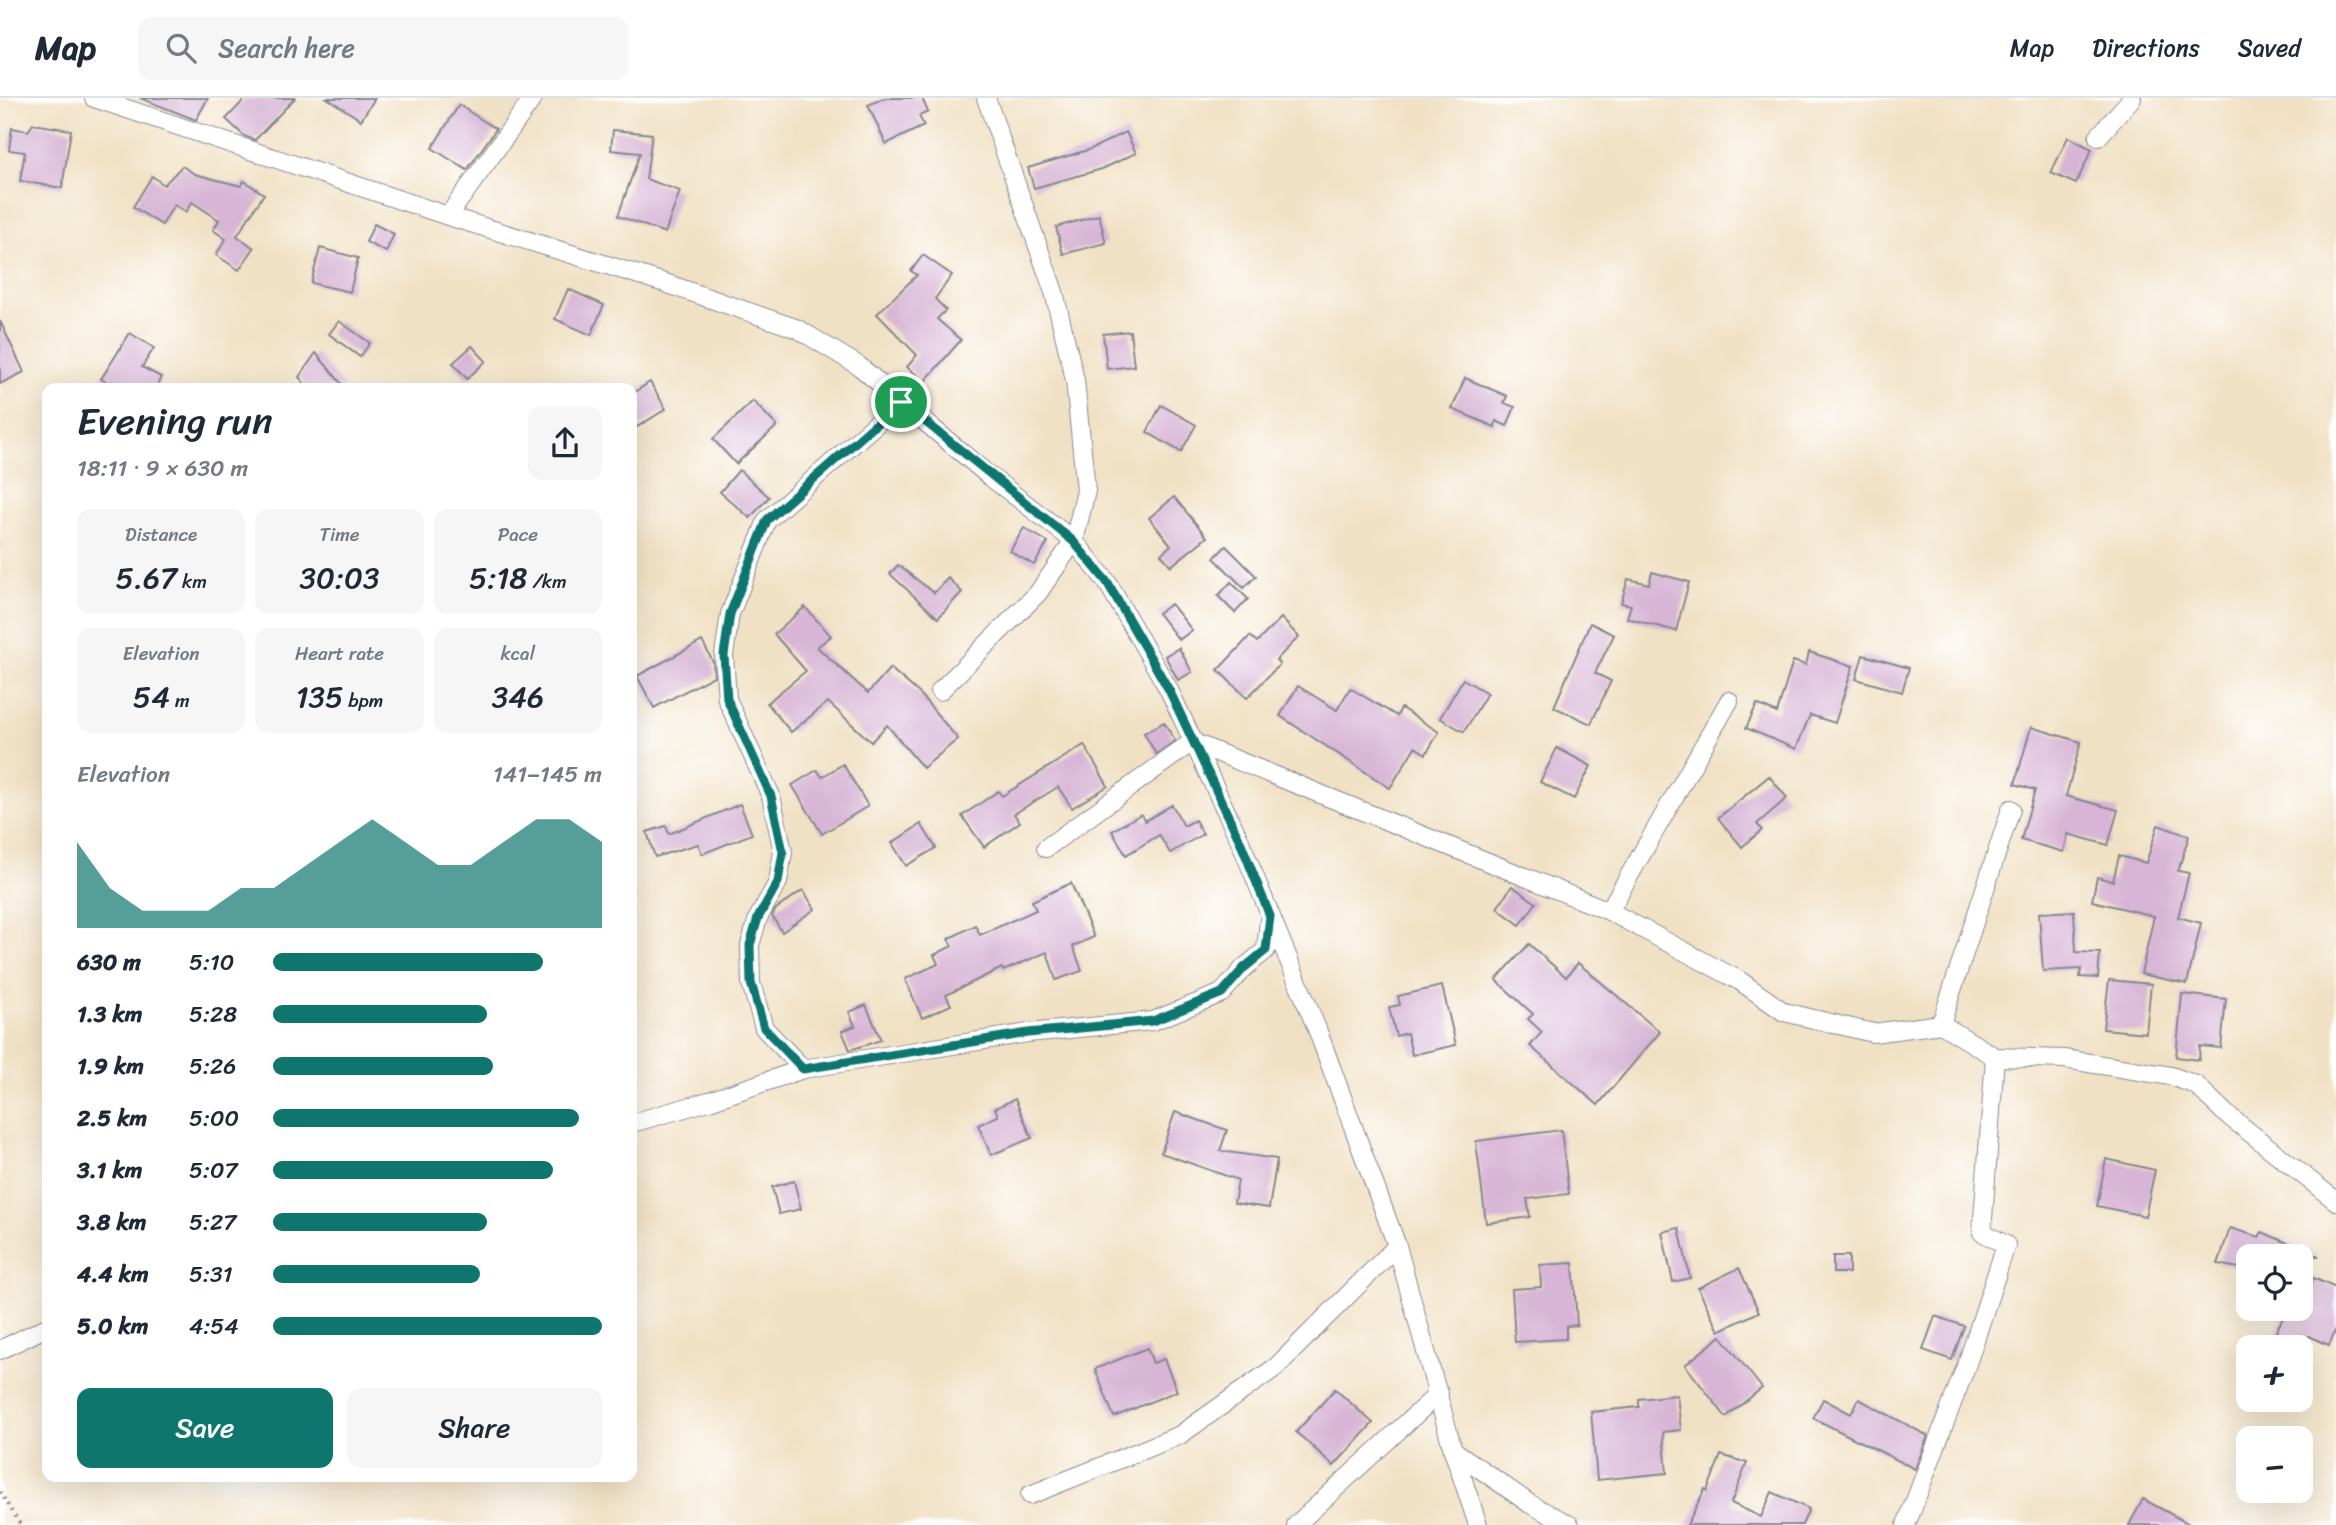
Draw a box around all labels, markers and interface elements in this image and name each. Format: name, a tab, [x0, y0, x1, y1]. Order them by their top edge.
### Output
search box	[138, 17, 628, 80]
text: Map	[35, 19, 96, 77]
text: Search here	[218, 25, 355, 71]
text: Map	[2010, 27, 2054, 69]
text: Directions	[2092, 27, 2200, 69]
text: Saved	[2238, 27, 2301, 69]
icon: search	[162, 29, 200, 67]
pin	[871, 372, 931, 432]
icon: arrive	[882, 383, 920, 421]
text: Evening run	[77, 388, 273, 455]
button: share	[528, 406, 602, 480]
text: 18:11 · 9 × 630 m	[77, 448, 248, 489]
text: Distance	[125, 518, 197, 551]
text: Time	[319, 518, 360, 551]
text: Pace	[498, 518, 538, 551]
text: 5.67	[116, 551, 177, 605]
text: 30:03	[300, 551, 379, 605]
text: 5:18	[469, 551, 527, 605]
text: km	[177, 565, 207, 598]
text: /km	[527, 565, 567, 598]
text: Elevation	[123, 637, 200, 670]
text: Heart rate	[295, 637, 384, 670]
text: kcal	[501, 637, 535, 670]
text: 54	[133, 670, 170, 724]
text: 135	[296, 670, 343, 724]
text: 346	[492, 670, 544, 724]
text: m	[170, 684, 189, 717]
text: bpm	[343, 684, 383, 717]
text: Elevation	[77, 754, 170, 795]
text: 141–145 m	[493, 754, 602, 795]
text: 630 m	[77, 942, 141, 983]
text: 5:10	[189, 942, 234, 983]
text: 1.3 km	[77, 994, 142, 1035]
text: 5:28	[189, 994, 237, 1035]
text: 1.9 km	[77, 1046, 144, 1087]
text: 5:26	[189, 1046, 236, 1087]
text: 2.5 km	[77, 1098, 147, 1139]
text: 5:00	[189, 1098, 239, 1139]
text: 3.1 km	[77, 1150, 142, 1191]
text: 5:07	[189, 1150, 238, 1191]
text: 3.8 km	[77, 1202, 146, 1243]
text: 5:27	[189, 1202, 236, 1243]
map controls	[2236, 1244, 2313, 1503]
button: locate	[2236, 1244, 2313, 1321]
text: 4.4 km	[77, 1254, 149, 1295]
text: 5:31	[189, 1254, 233, 1295]
text: 5.0 km	[77, 1306, 148, 1347]
text: 4:54	[189, 1306, 239, 1347]
button: +	[2236, 1335, 2313, 1412]
button: Save	[77, 1388, 333, 1468]
button: Share	[347, 1388, 602, 1468]
button: −	[2236, 1426, 2313, 1503]

